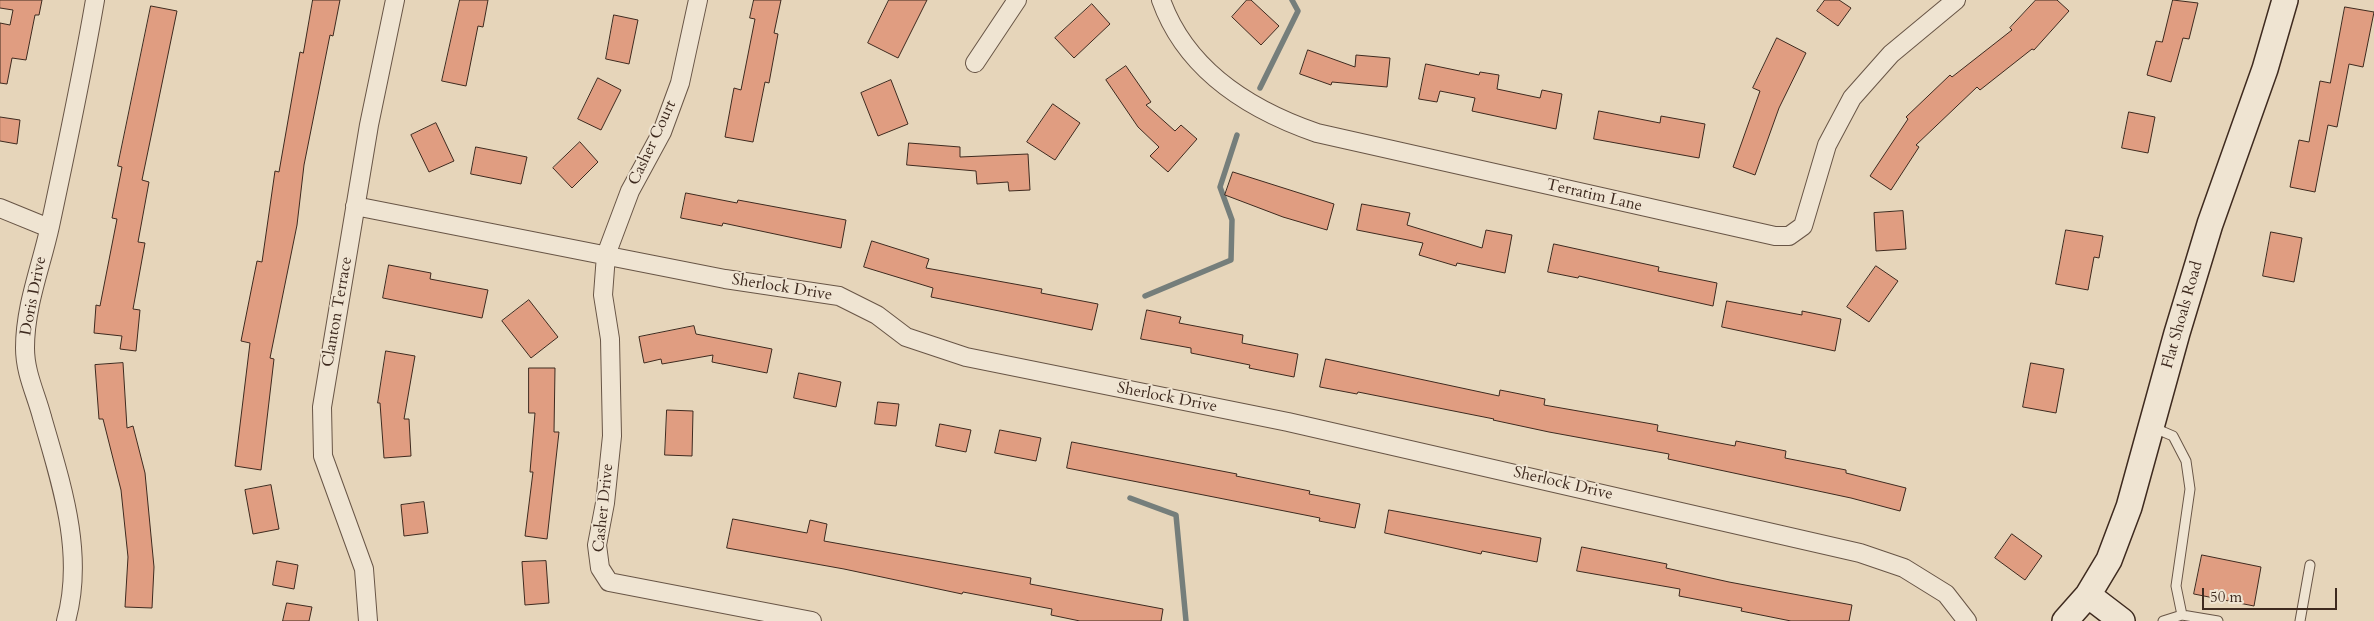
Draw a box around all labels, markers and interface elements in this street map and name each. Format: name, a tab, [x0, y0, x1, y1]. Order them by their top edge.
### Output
street label: Casher Court	[625, 98, 681, 188]
street label: Terratim Lane	[1544, 176, 1644, 216]
street label: Doris Drive	[17, 255, 51, 337]
street label: Clanton Terrace	[319, 255, 357, 369]
street label: Flat Shoals Road	[2159, 259, 2207, 371]
street label: Sherlock Drive	[730, 271, 834, 305]
street label: Sherlock Drive	[1115, 379, 1219, 417]
street label: Casher Drive	[590, 463, 618, 553]
street label: Sherlock Drive	[1511, 463, 1615, 505]
scale bar	[2204, 578, 2339, 610]
text: 50 m	[2210, 587, 2242, 607]

